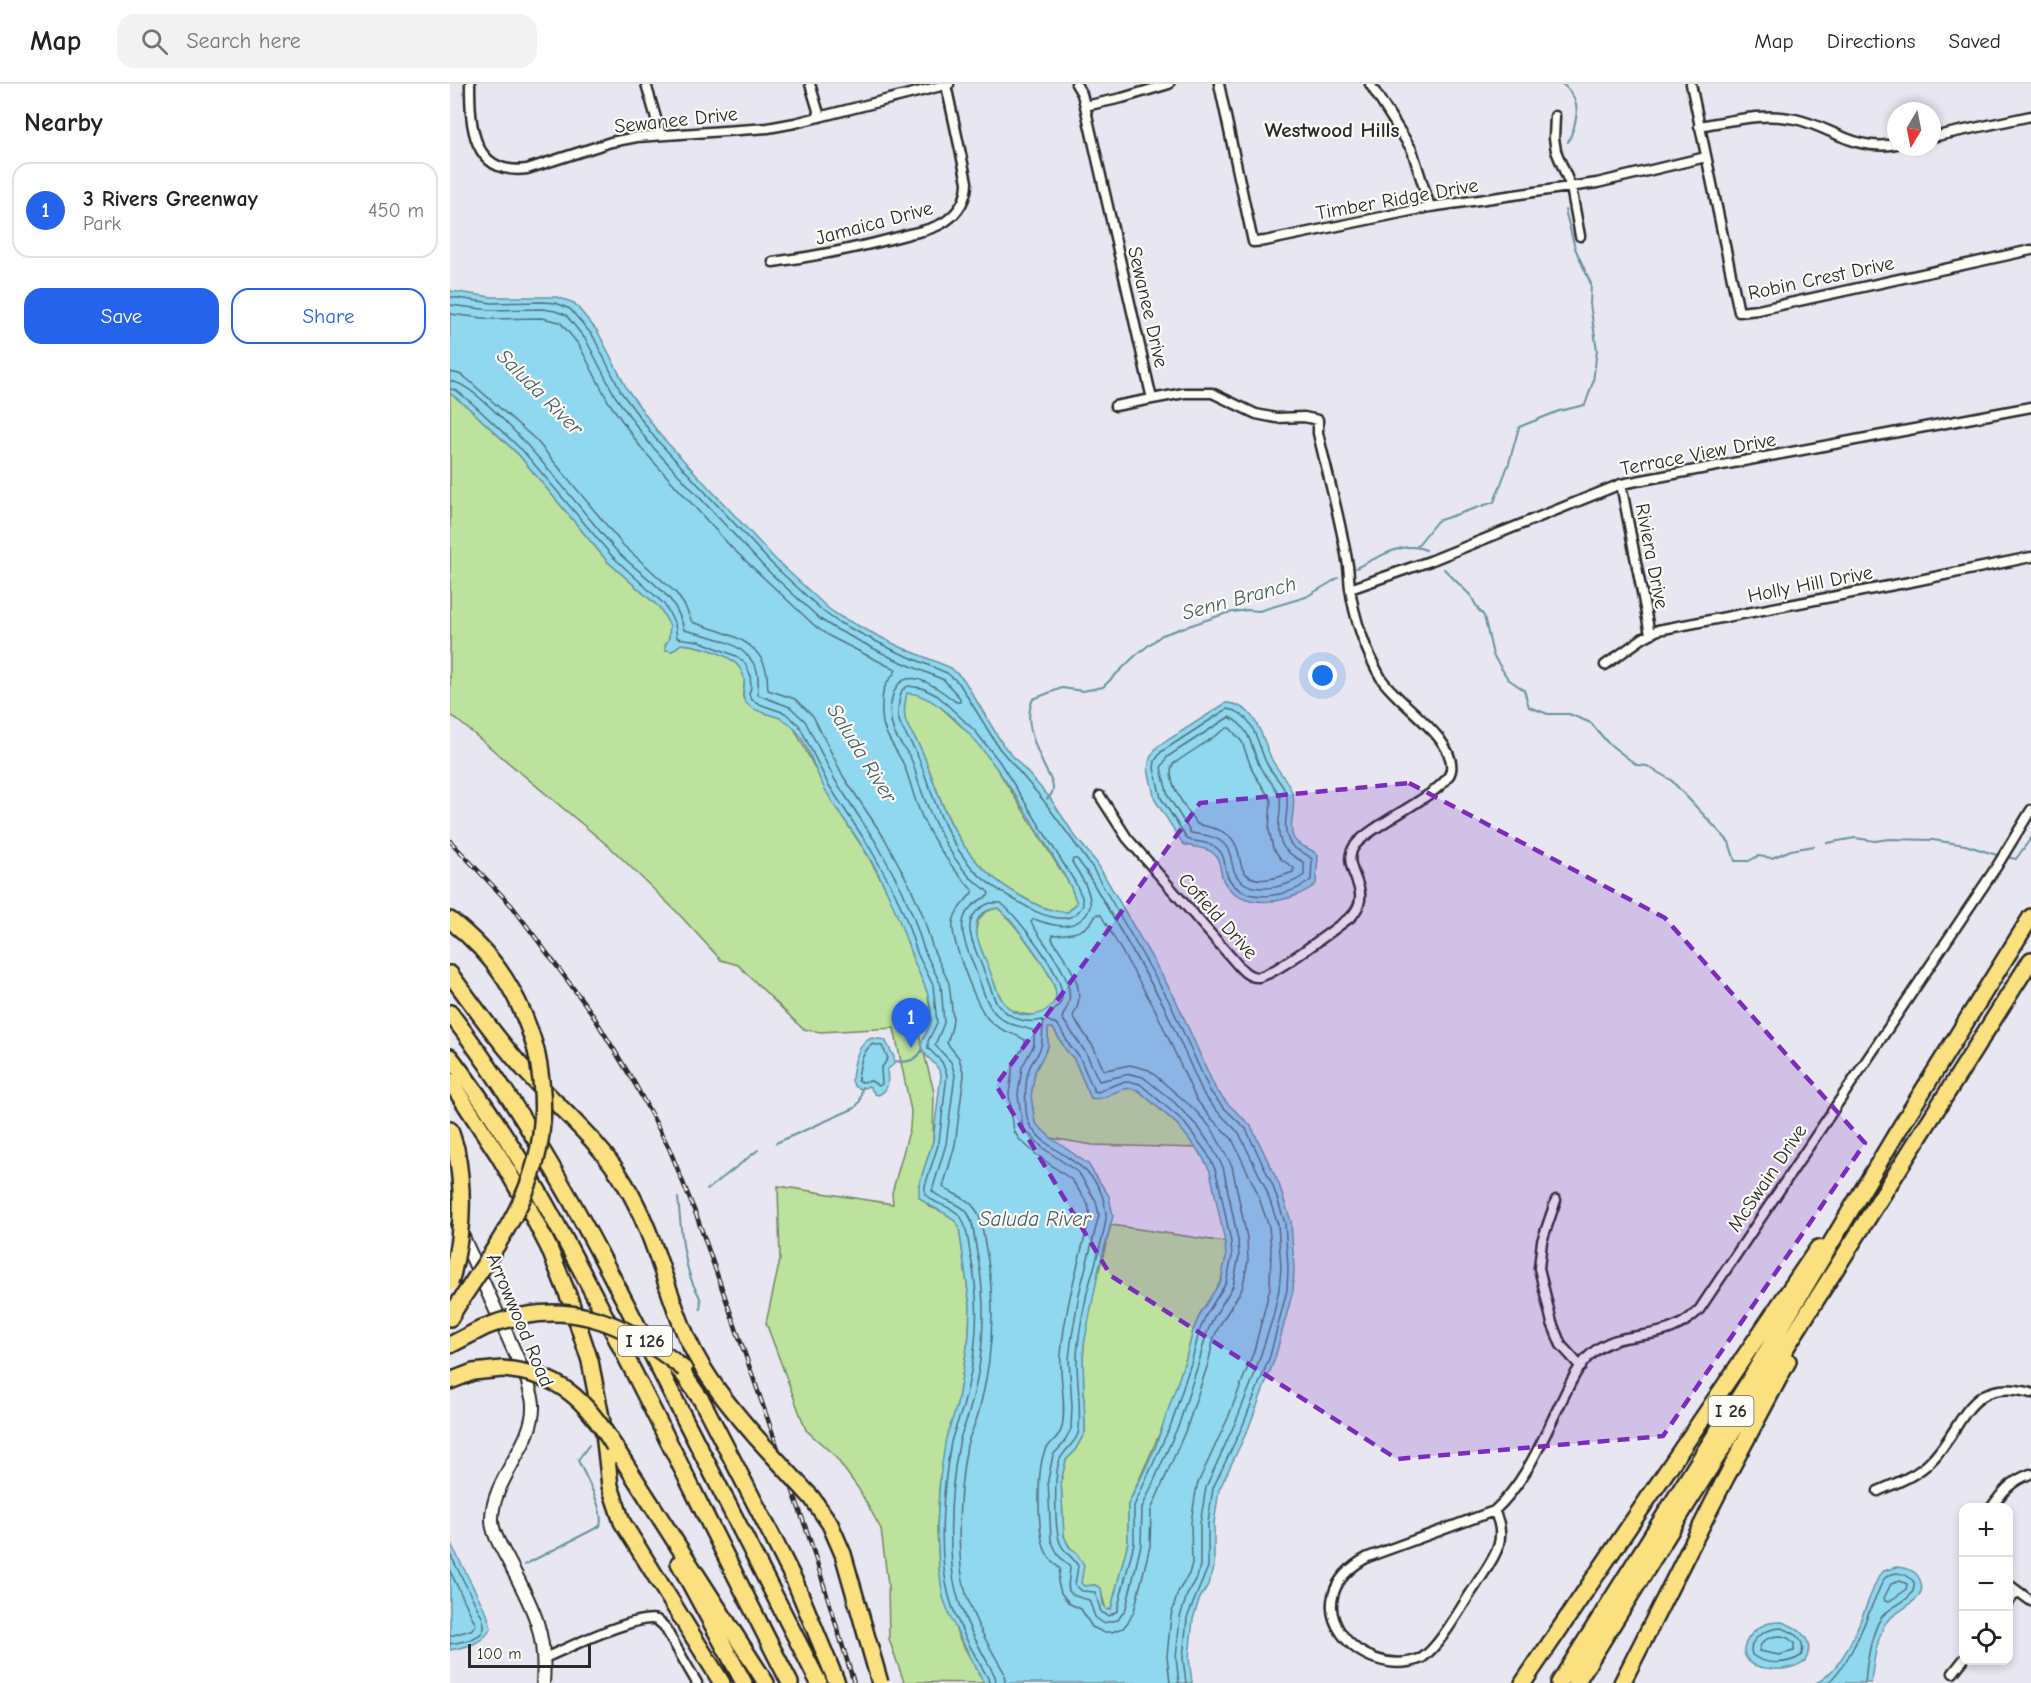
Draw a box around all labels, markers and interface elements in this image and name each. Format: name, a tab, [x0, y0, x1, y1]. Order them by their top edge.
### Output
search box	[117, 14, 537, 68]
text: Map	[30, 25, 81, 57]
icon: search	[138, 25, 171, 58]
text: Search here	[186, 28, 301, 54]
text: Map	[1754, 29, 1794, 53]
text: Directions	[1827, 29, 1916, 53]
text: Saved	[1949, 29, 2001, 53]
street label: Sewanee Drive	[613, 102, 739, 138]
north arrow	[1887, 102, 1941, 156]
text: Nearby	[24, 108, 103, 138]
district label: Westwood Hills	[1265, 118, 1400, 142]
street label: Timber Ridge Drive	[1314, 173, 1480, 225]
text: 3 Rivers Greenway	[83, 186, 258, 212]
street label: Jamaica Drive	[813, 196, 935, 250]
text: 1	[42, 199, 49, 222]
text: 450 m	[368, 199, 424, 222]
text: Park	[83, 212, 121, 235]
street label: Sewanee Drive	[1123, 244, 1173, 370]
street label: Robin Crest Drive	[1746, 251, 1896, 305]
button: Save	[24, 288, 219, 344]
button: Share	[231, 288, 426, 344]
water label: Saluda River	[492, 344, 589, 441]
street label: Terrace View Drive	[1618, 428, 1778, 480]
street label: Riviera Drive	[1631, 501, 1673, 611]
street label: Holly Hill Drive	[1746, 561, 1874, 607]
water label: Senn Branch	[1179, 571, 1299, 625]
your location	[1308, 661, 1337, 690]
water label: Saluda River	[822, 699, 903, 808]
street label: Cofield Drive	[1173, 868, 1263, 964]
pin: 1	[892, 998, 930, 1048]
street label: McSwain Drive	[1723, 1120, 1811, 1236]
water label: Saluda River	[979, 1207, 1093, 1231]
street label: Arrowwood Road	[482, 1250, 558, 1390]
road number: I 126	[618, 1326, 672, 1356]
road number: I 26	[1708, 1396, 1754, 1426]
map controls	[1959, 1503, 2013, 1665]
button: +	[1959, 1503, 2013, 1557]
button: −	[1959, 1557, 2013, 1611]
button: locate	[1959, 1611, 2013, 1665]
scale bar	[468, 1641, 591, 1668]
text: 100 m	[477, 1645, 521, 1663]

